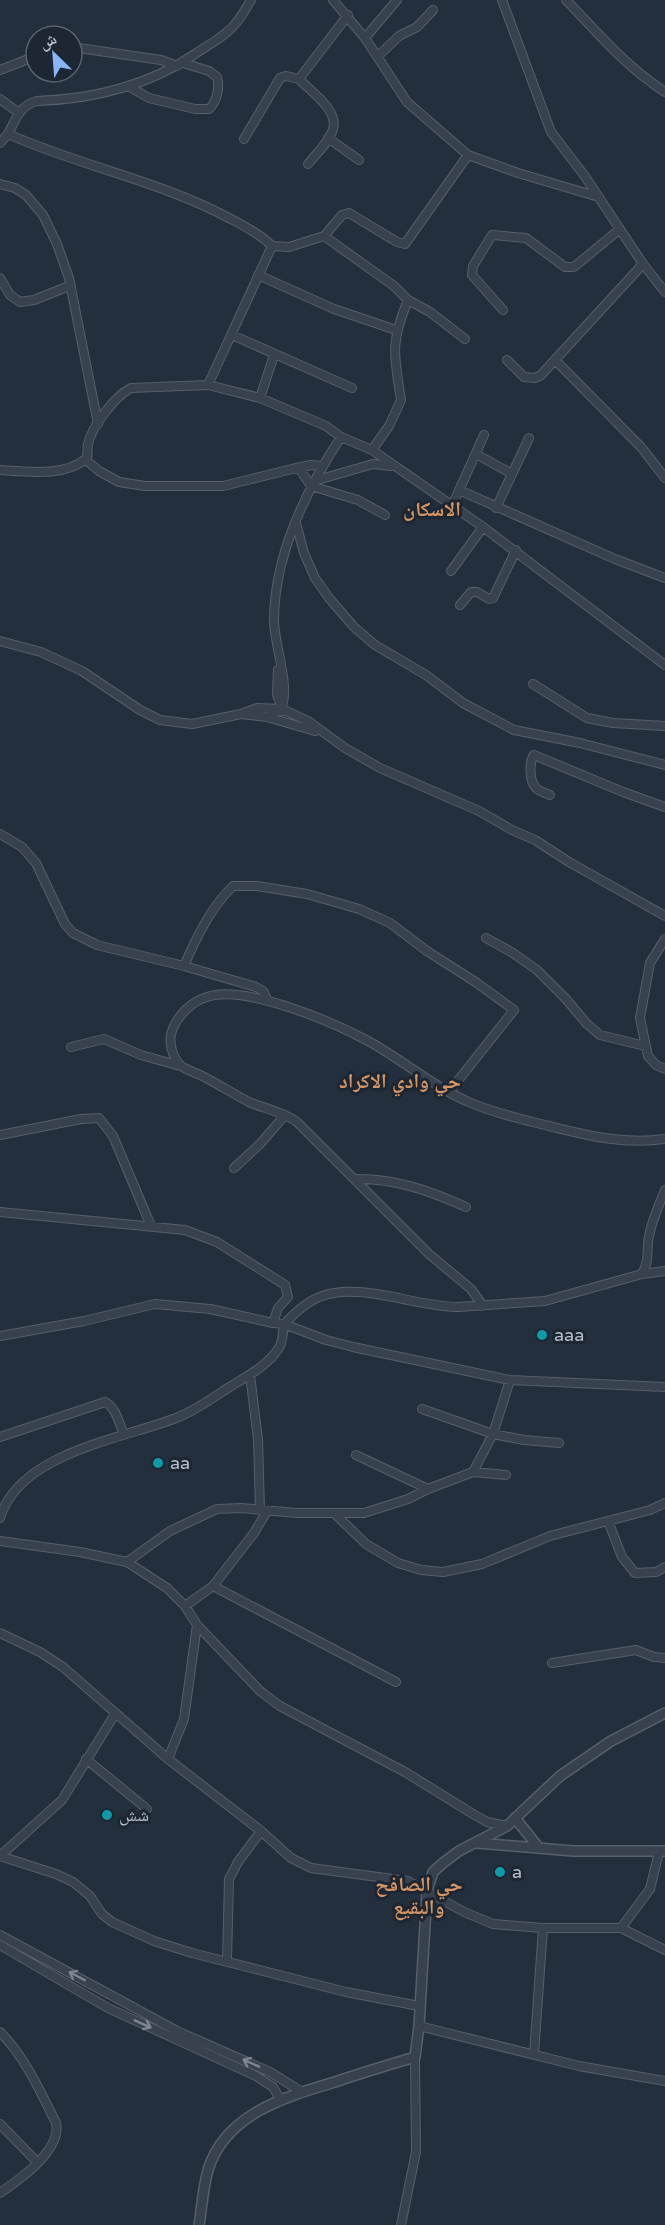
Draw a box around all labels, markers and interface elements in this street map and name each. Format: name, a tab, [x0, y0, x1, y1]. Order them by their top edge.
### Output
north arrow	[24, 24, 84, 84]
text: ش	[36, 29, 60, 54]
district label: الاسكان	[403, 498, 461, 522]
district label: حي وادي الاكراد	[339, 1070, 461, 1097]
place label: aaa	[554, 1324, 584, 1346]
marker: aaa	[535, 1328, 549, 1342]
place label: aa	[170, 1452, 190, 1474]
marker: aa	[151, 1456, 165, 1470]
place label: شش	[119, 1804, 149, 1826]
marker: شش	[100, 1808, 114, 1822]
place label: a	[512, 1861, 522, 1883]
marker: a	[493, 1865, 507, 1879]
district label: حي الصافح والبقيع	[375, 1873, 463, 1921]
one-way arrow	[68, 1970, 86, 1982]
one-way arrow	[133, 2019, 151, 2030]
one-way arrow	[243, 2057, 261, 2069]

